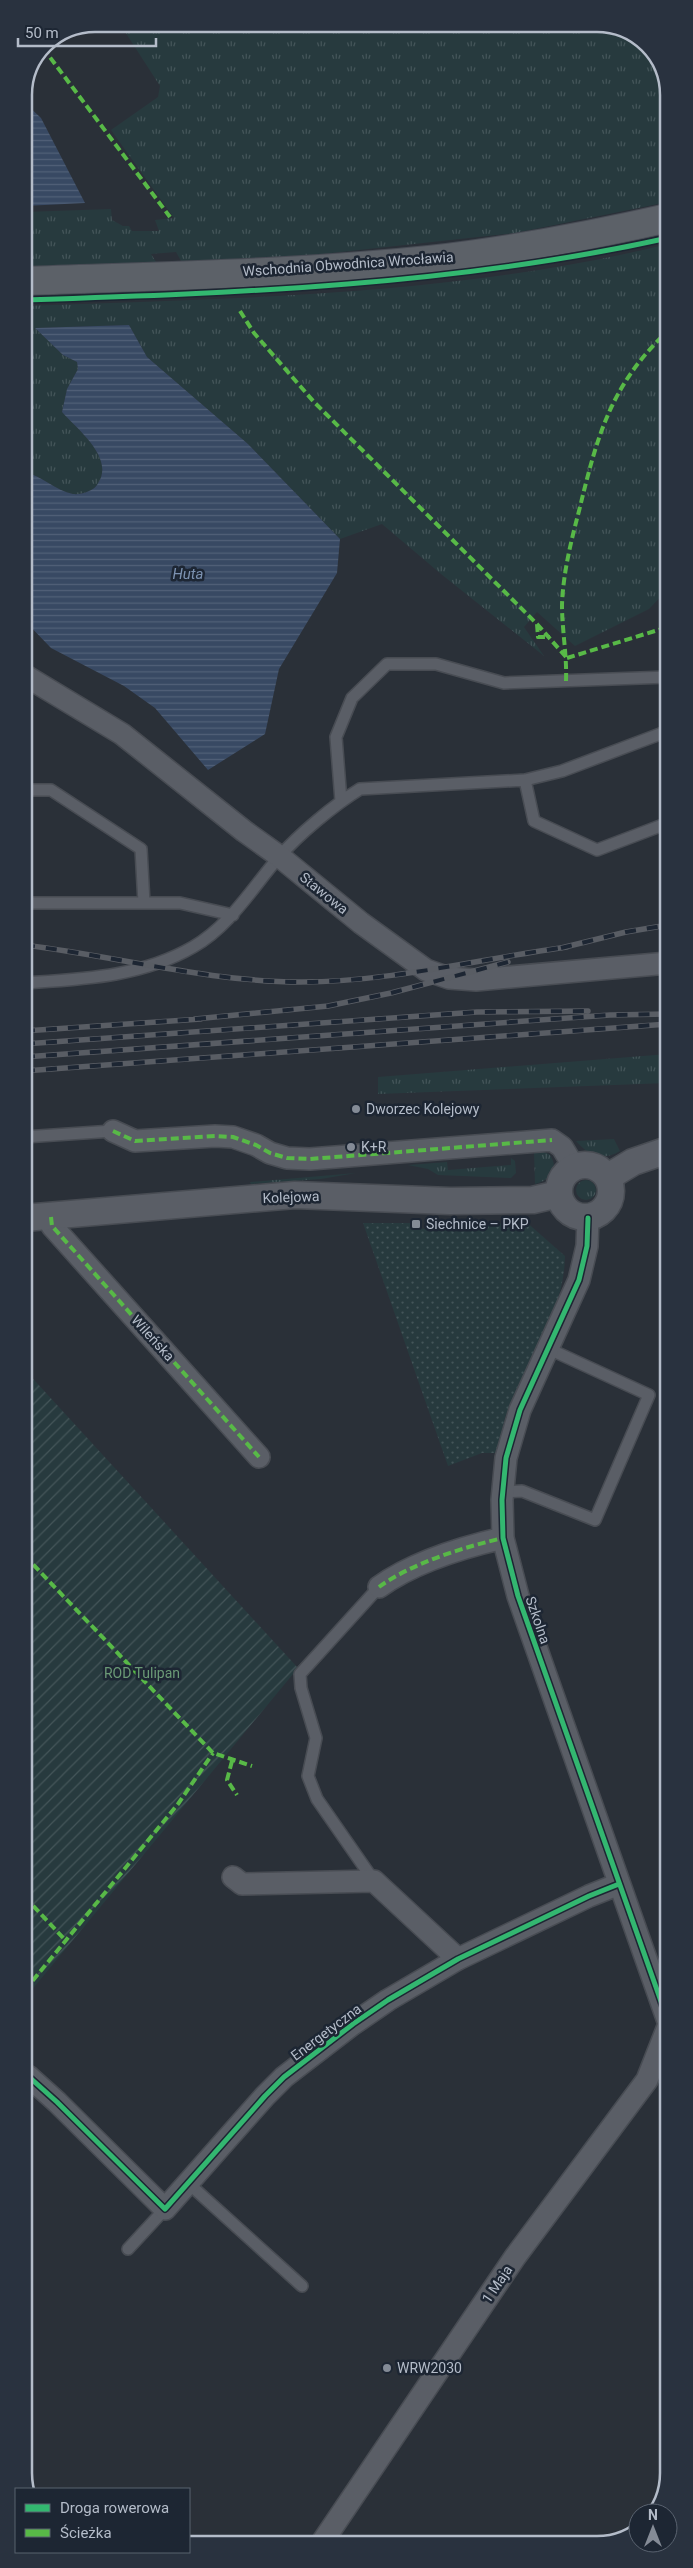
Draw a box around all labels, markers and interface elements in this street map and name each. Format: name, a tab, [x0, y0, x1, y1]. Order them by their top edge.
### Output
scale bar	[18, 15, 155, 47]
text: 50 m	[25, 24, 59, 42]
street label: Wschodnia Obwodnica Wrocławia	[242, 249, 454, 279]
water label: Huta	[172, 565, 204, 583]
street label: Stawowa	[297, 869, 351, 917]
place label: Dworzec Kolejowy	[366, 1101, 480, 1117]
marker: Dworzec Kolejowy	[350, 1103, 362, 1115]
place label: K+R	[361, 1139, 387, 1155]
marker: K+R	[345, 1141, 357, 1153]
street label: Kolejowa	[262, 1188, 320, 1206]
place label: Siechnice – PKP	[426, 1216, 529, 1232]
marker: Siechnice – PKP	[410, 1218, 422, 1230]
street label: Wileńska	[128, 1312, 178, 1364]
street label: Szkolna	[522, 1594, 554, 1646]
park label: ROD Tulipan	[104, 1665, 180, 1681]
street label: Energetyczna	[288, 2000, 364, 2064]
street label: 1 Maja	[479, 2262, 515, 2306]
place label: WRW2030	[397, 2360, 462, 2376]
marker: WRW2030	[381, 2362, 393, 2374]
legend	[15, 2488, 190, 2553]
text: Droga rowerowa	[60, 2499, 169, 2517]
north arrow	[628, 2503, 678, 2553]
text: N	[648, 2507, 658, 2523]
text: Ścieżka	[60, 2524, 112, 2542]

